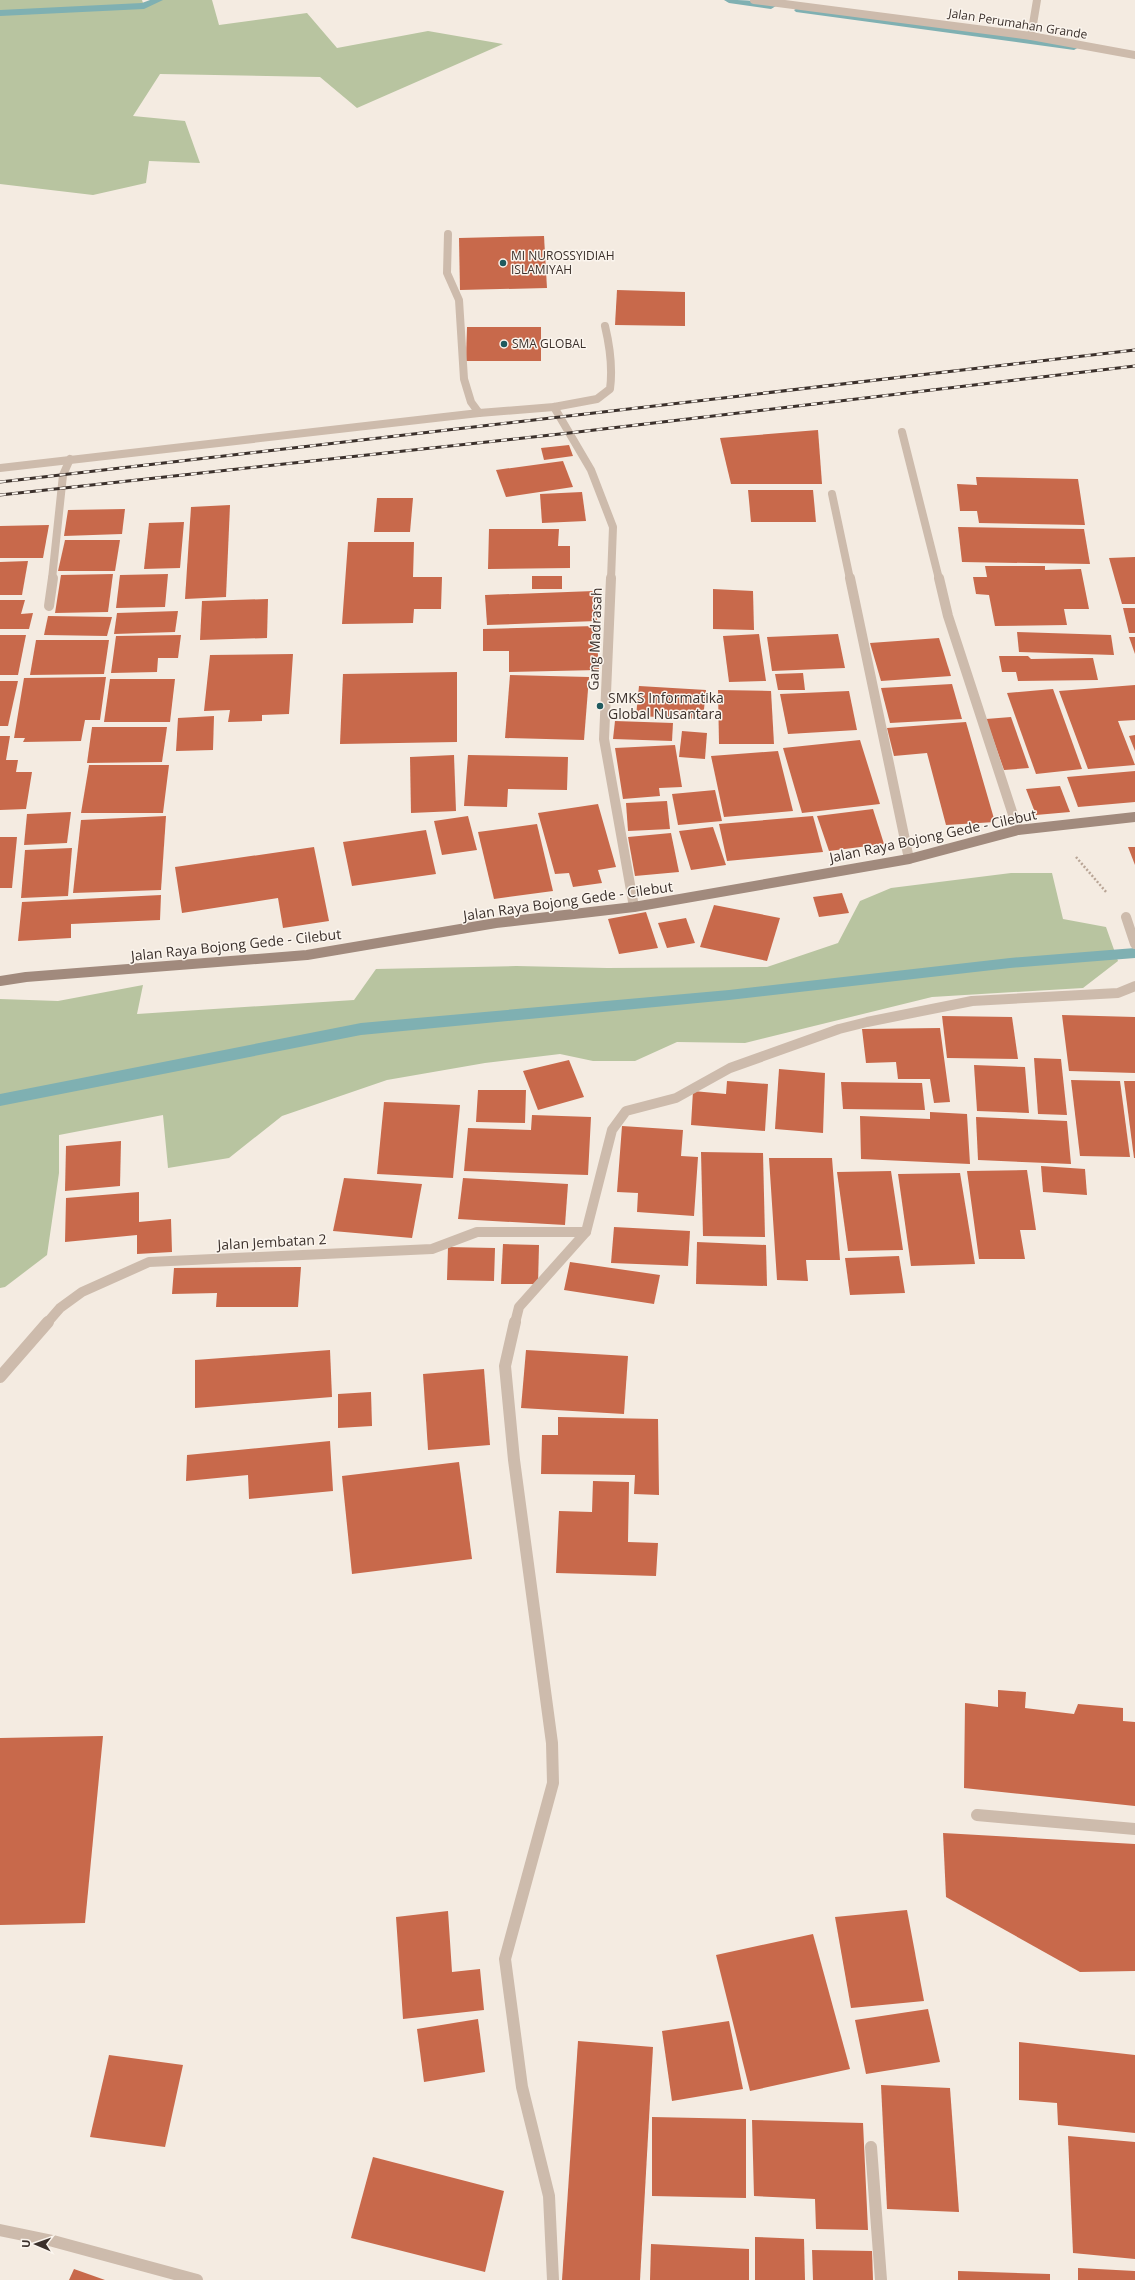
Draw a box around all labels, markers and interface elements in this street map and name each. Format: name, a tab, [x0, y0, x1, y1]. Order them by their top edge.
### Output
street label: Jalan Perumahan Grande	[946, 4, 1089, 43]
place label: MI NUROSSYIDIAH ISLAMIYAH	[511, 247, 615, 278]
marker: MI NUROSSYIDIAH ISLAMIYAH	[498, 258, 508, 268]
place label: SMA GLOBAL	[512, 335, 586, 352]
marker: SMA GLOBAL	[499, 339, 509, 349]
street label: Gang Madrasah	[583, 587, 606, 691]
place label: SMKS Informatika Global Nusantara	[608, 688, 724, 723]
marker: SMKS Informatika Global Nusantara	[595, 701, 605, 711]
street label: Jalan Raya Bojong Gede - Cilebut	[826, 804, 1038, 867]
street label: Jalan Raya Bojong Gede - Cilebut	[460, 876, 674, 925]
street label: Jalan Raya Bojong Gede - Cilebut	[128, 924, 342, 965]
street label: Jalan Jembatan 2	[215, 1229, 327, 1254]
north arrow	[16, 2224, 56, 2264]
text: U	[18, 2239, 33, 2248]

